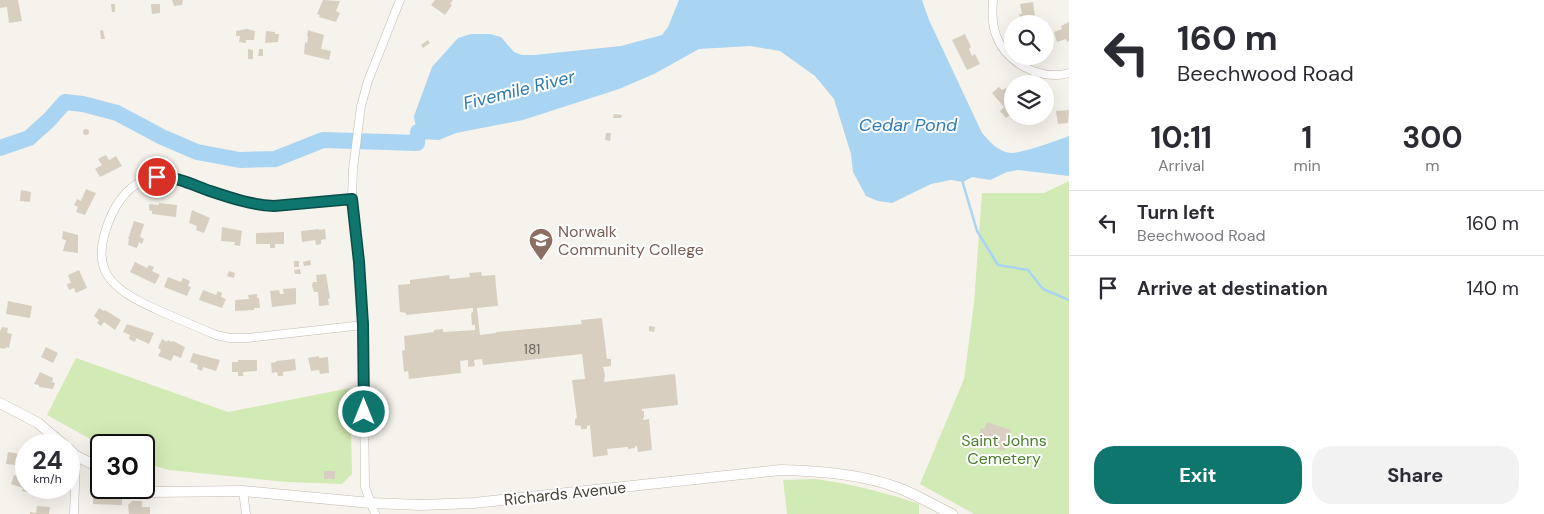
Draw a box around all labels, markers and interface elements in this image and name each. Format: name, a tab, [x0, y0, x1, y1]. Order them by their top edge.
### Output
map controls	[1004, 15, 1054, 125]
button: search	[1004, 15, 1054, 65]
text: 160 m	[1177, 15, 1278, 61]
icon: left	[1094, 20, 1159, 85]
text: Beechwood Road	[1177, 59, 1354, 88]
water label: Fivemile River	[461, 64, 579, 115]
button: layers	[1004, 75, 1054, 125]
water label: Cedar Pond	[859, 113, 958, 137]
text: 10:11	[1150, 118, 1212, 157]
text: 1	[1302, 118, 1313, 157]
text: 300	[1402, 118, 1463, 157]
text: Arrival	[1158, 155, 1205, 176]
text: min	[1293, 155, 1321, 176]
text: m	[1425, 155, 1439, 176]
pin	[136, 156, 178, 198]
icon: arrive	[143, 163, 171, 191]
text: Turn left	[1137, 200, 1215, 225]
icon: left	[1094, 209, 1122, 237]
text: 160 m	[1466, 211, 1519, 236]
place label: Norwalk Community College	[558, 221, 704, 260]
text: Beechwood Road	[1137, 225, 1266, 246]
school or university icon: Norwalk Community College	[528, 227, 554, 261]
icon: arrive	[1094, 274, 1122, 302]
text: Arrive at destination	[1137, 276, 1328, 301]
text: 140 m	[1467, 276, 1519, 301]
house number: 181	[524, 340, 540, 358]
position arrow	[337, 385, 389, 437]
park label: Saint Johns Cemetery	[961, 430, 1047, 469]
speed limit sign: 30	[90, 434, 155, 499]
text: 24	[32, 444, 63, 477]
button: Exit	[1094, 446, 1302, 504]
button: Share	[1312, 446, 1519, 504]
text: km/h	[33, 471, 62, 487]
street label: Richards Avenue	[503, 477, 627, 510]

